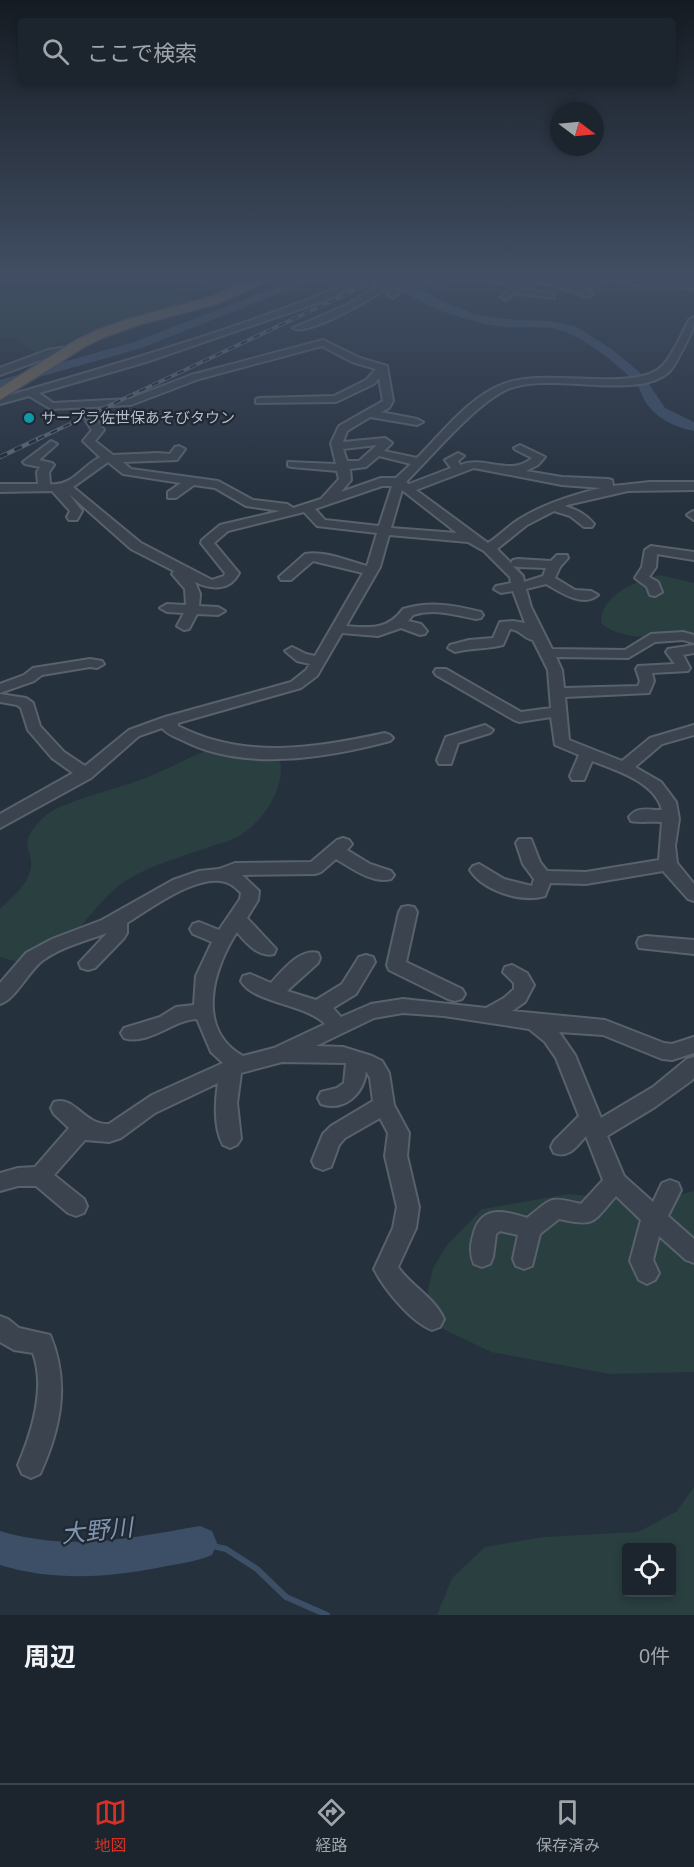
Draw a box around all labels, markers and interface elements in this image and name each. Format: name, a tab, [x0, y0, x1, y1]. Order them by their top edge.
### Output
search box	[18, 18, 676, 84]
icon: search	[39, 35, 72, 68]
text: ここで検索	[87, 41, 197, 66]
north arrow	[550, 102, 604, 156]
place label: サープラ佐世保あそびタウン	[41, 409, 235, 426]
marker: サープラ佐世保あそびタウン	[22, 411, 36, 425]
water label: 大野川	[60, 1513, 137, 1548]
map controls	[622, 1543, 676, 1597]
button: locate	[622, 1543, 676, 1597]
text: 周辺	[24, 1642, 76, 1672]
text: 0件	[639, 1645, 670, 1667]
tab: 地図	[94, 1796, 127, 1856]
tab: 経路	[315, 1796, 348, 1856]
tab: 保存済み	[536, 1796, 600, 1856]

